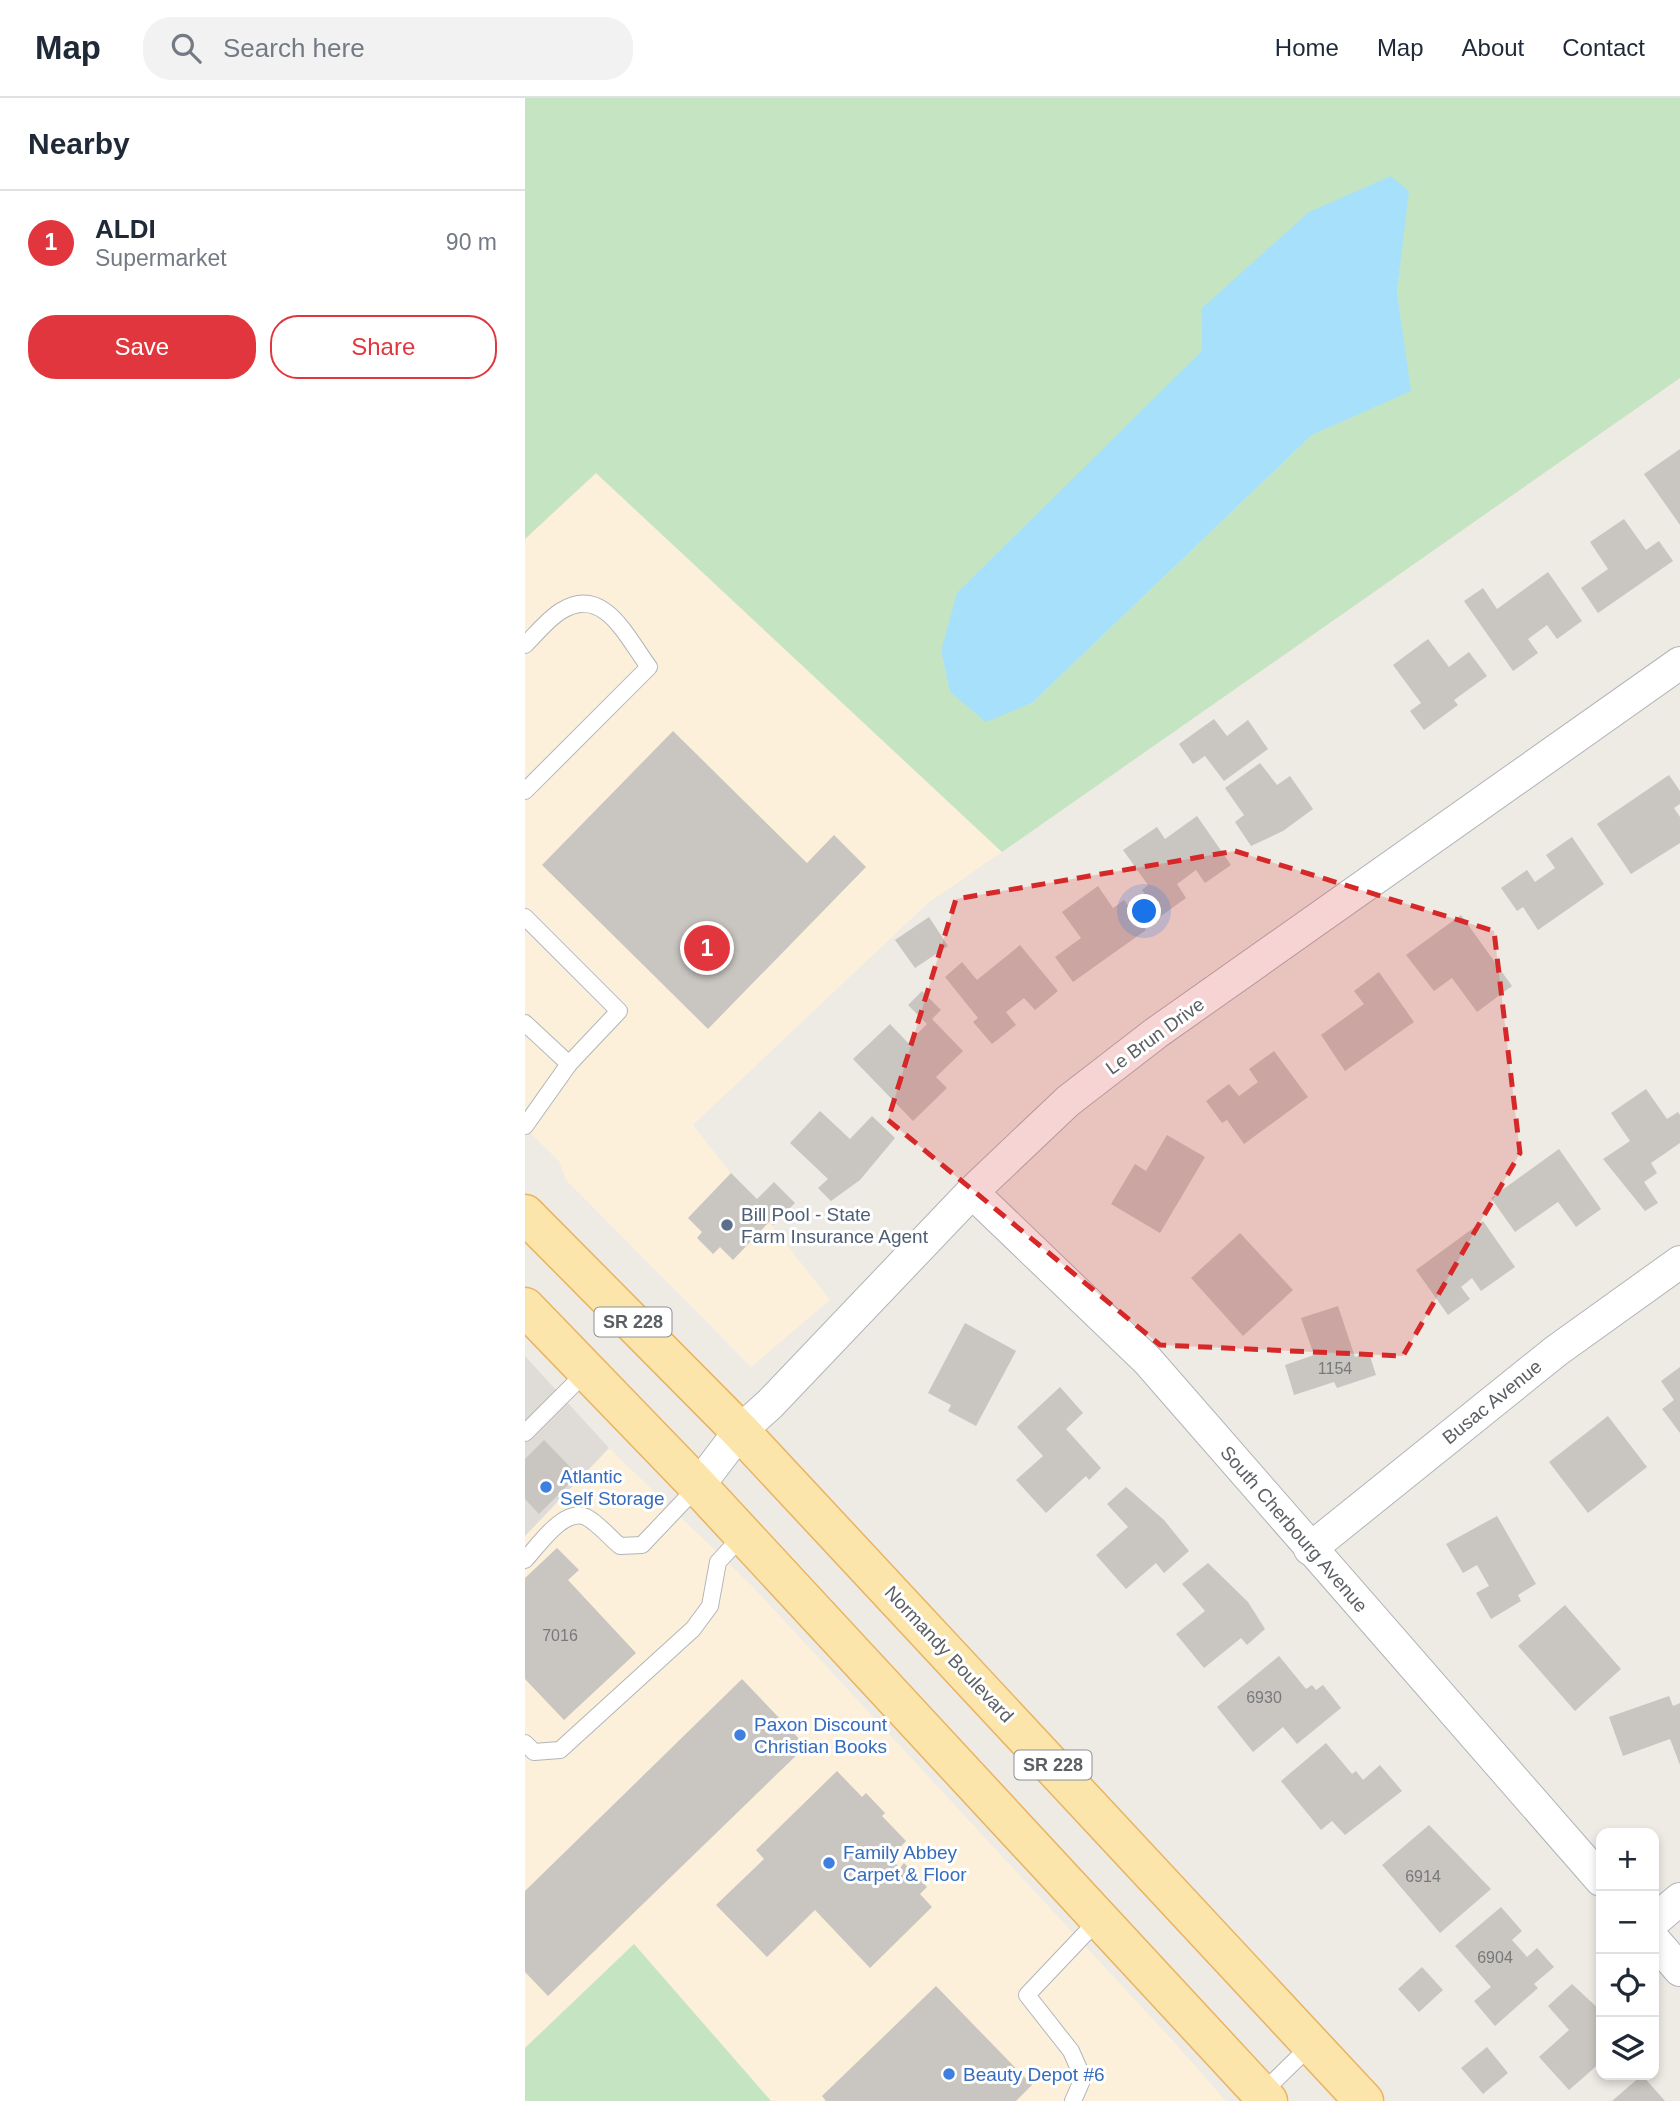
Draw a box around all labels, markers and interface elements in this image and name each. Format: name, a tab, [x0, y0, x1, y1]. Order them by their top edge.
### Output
search box	[143, 17, 633, 80]
text: Map	[35, 29, 101, 66]
icon: search	[167, 29, 205, 67]
text: Search here	[223, 33, 365, 63]
text: Home	[1275, 34, 1339, 61]
text: Map	[1377, 34, 1424, 61]
text: About	[1462, 34, 1524, 61]
text: Contact	[1562, 34, 1645, 61]
text: Nearby	[28, 127, 130, 160]
text: ALDI	[95, 214, 156, 244]
text: 1	[45, 229, 57, 255]
text: 90 m	[446, 229, 497, 255]
text: Supermarket	[95, 245, 227, 271]
button: Save	[28, 315, 256, 379]
button: Share	[270, 315, 497, 379]
your location	[1127, 894, 1161, 928]
pin: 1	[684, 922, 730, 974]
street label: Le Brun Drive	[1102, 993, 1208, 1079]
place label: Bill Pool - State Farm Insurance Agent	[741, 1204, 929, 1247]
marker: Bill Pool - State Farm Insurance Agent	[719, 1217, 735, 1233]
road number: SR 228	[595, 1308, 671, 1336]
street label: Busac Avenue	[1438, 1356, 1546, 1448]
house number: 1154	[1318, 1360, 1352, 1377]
street label: South Cherbourg Avenue	[1216, 1442, 1372, 1616]
place label: Atlantic Self Storage	[560, 1466, 665, 1509]
marker: Atlantic Self Storage	[538, 1479, 554, 1495]
street label: Normandy Boulevard	[880, 1582, 1018, 1726]
house number: 7016	[542, 1627, 578, 1644]
house number: 6930	[1246, 1689, 1282, 1706]
place label: Paxon Discount Christian Books	[754, 1714, 888, 1757]
marker: Paxon Discount Christian Books	[732, 1727, 748, 1743]
road number: SR 228	[1015, 1750, 1091, 1780]
map controls	[1596, 1828, 1659, 2080]
button: +	[1596, 1828, 1659, 1891]
place label: Family Abbey Carpet & Floor	[843, 1842, 967, 1885]
marker: Family Abbey Carpet & Floor	[821, 1855, 837, 1871]
house number: 6914	[1405, 1868, 1441, 1885]
button: −	[1596, 1891, 1659, 1954]
house number: 6904	[1477, 1949, 1513, 1966]
button: locate	[1596, 1954, 1659, 2017]
button: layers	[1596, 2017, 1659, 2080]
place label: Beauty Depot #6	[963, 2064, 1105, 2085]
marker: Beauty Depot #6	[941, 2066, 957, 2082]

